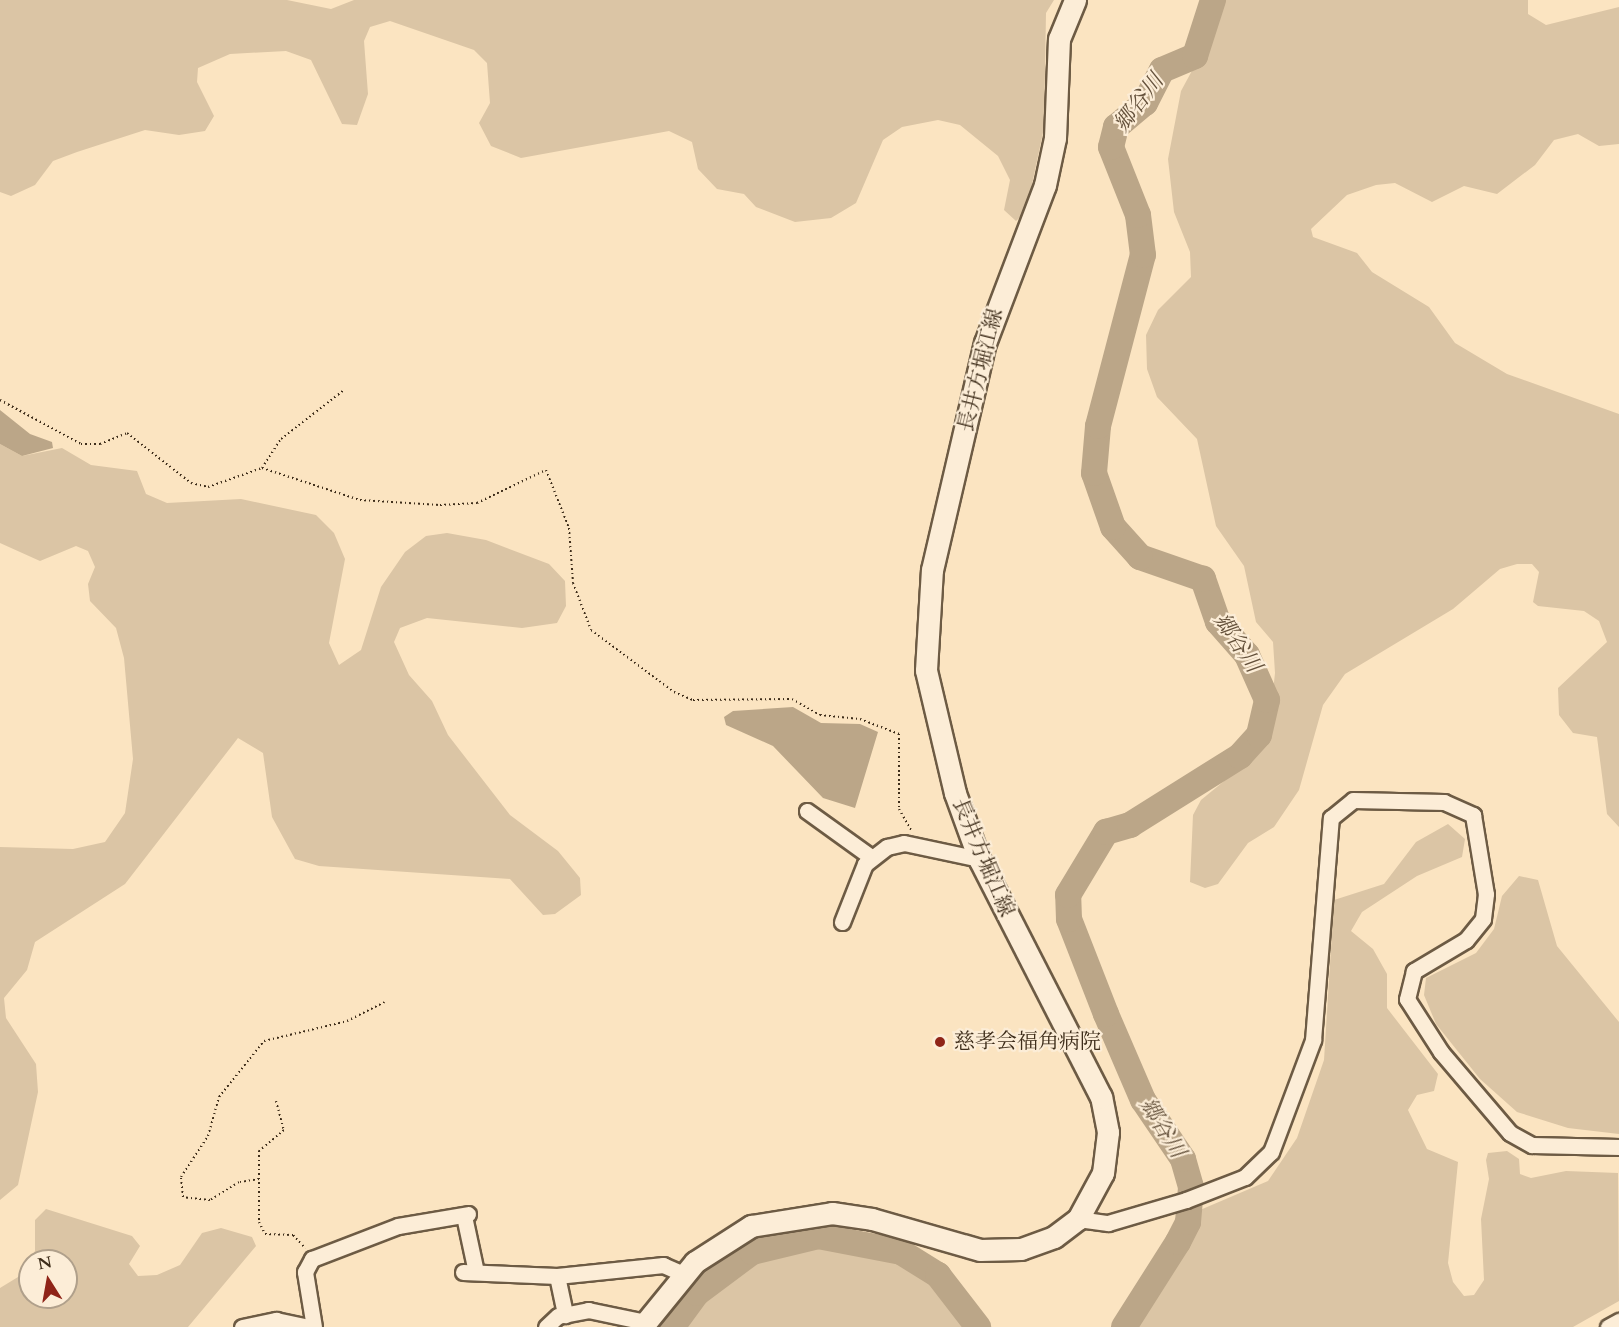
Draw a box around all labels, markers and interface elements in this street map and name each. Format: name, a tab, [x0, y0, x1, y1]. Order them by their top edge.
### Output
water label: 郷谷川	[1109, 69, 1169, 137]
street label: 長井方堀江線	[954, 306, 1008, 434]
water label: 郷谷川	[1208, 608, 1266, 678]
street label: 長井方堀江線	[947, 795, 1019, 921]
place label: 慈孝会福角病院	[954, 1029, 1101, 1055]
marker: 慈孝会福角病院	[931, 1033, 949, 1051]
water label: 郷谷川	[1133, 1093, 1191, 1163]
north arrow	[18, 1249, 78, 1309]
text: N	[36, 1251, 54, 1275]

